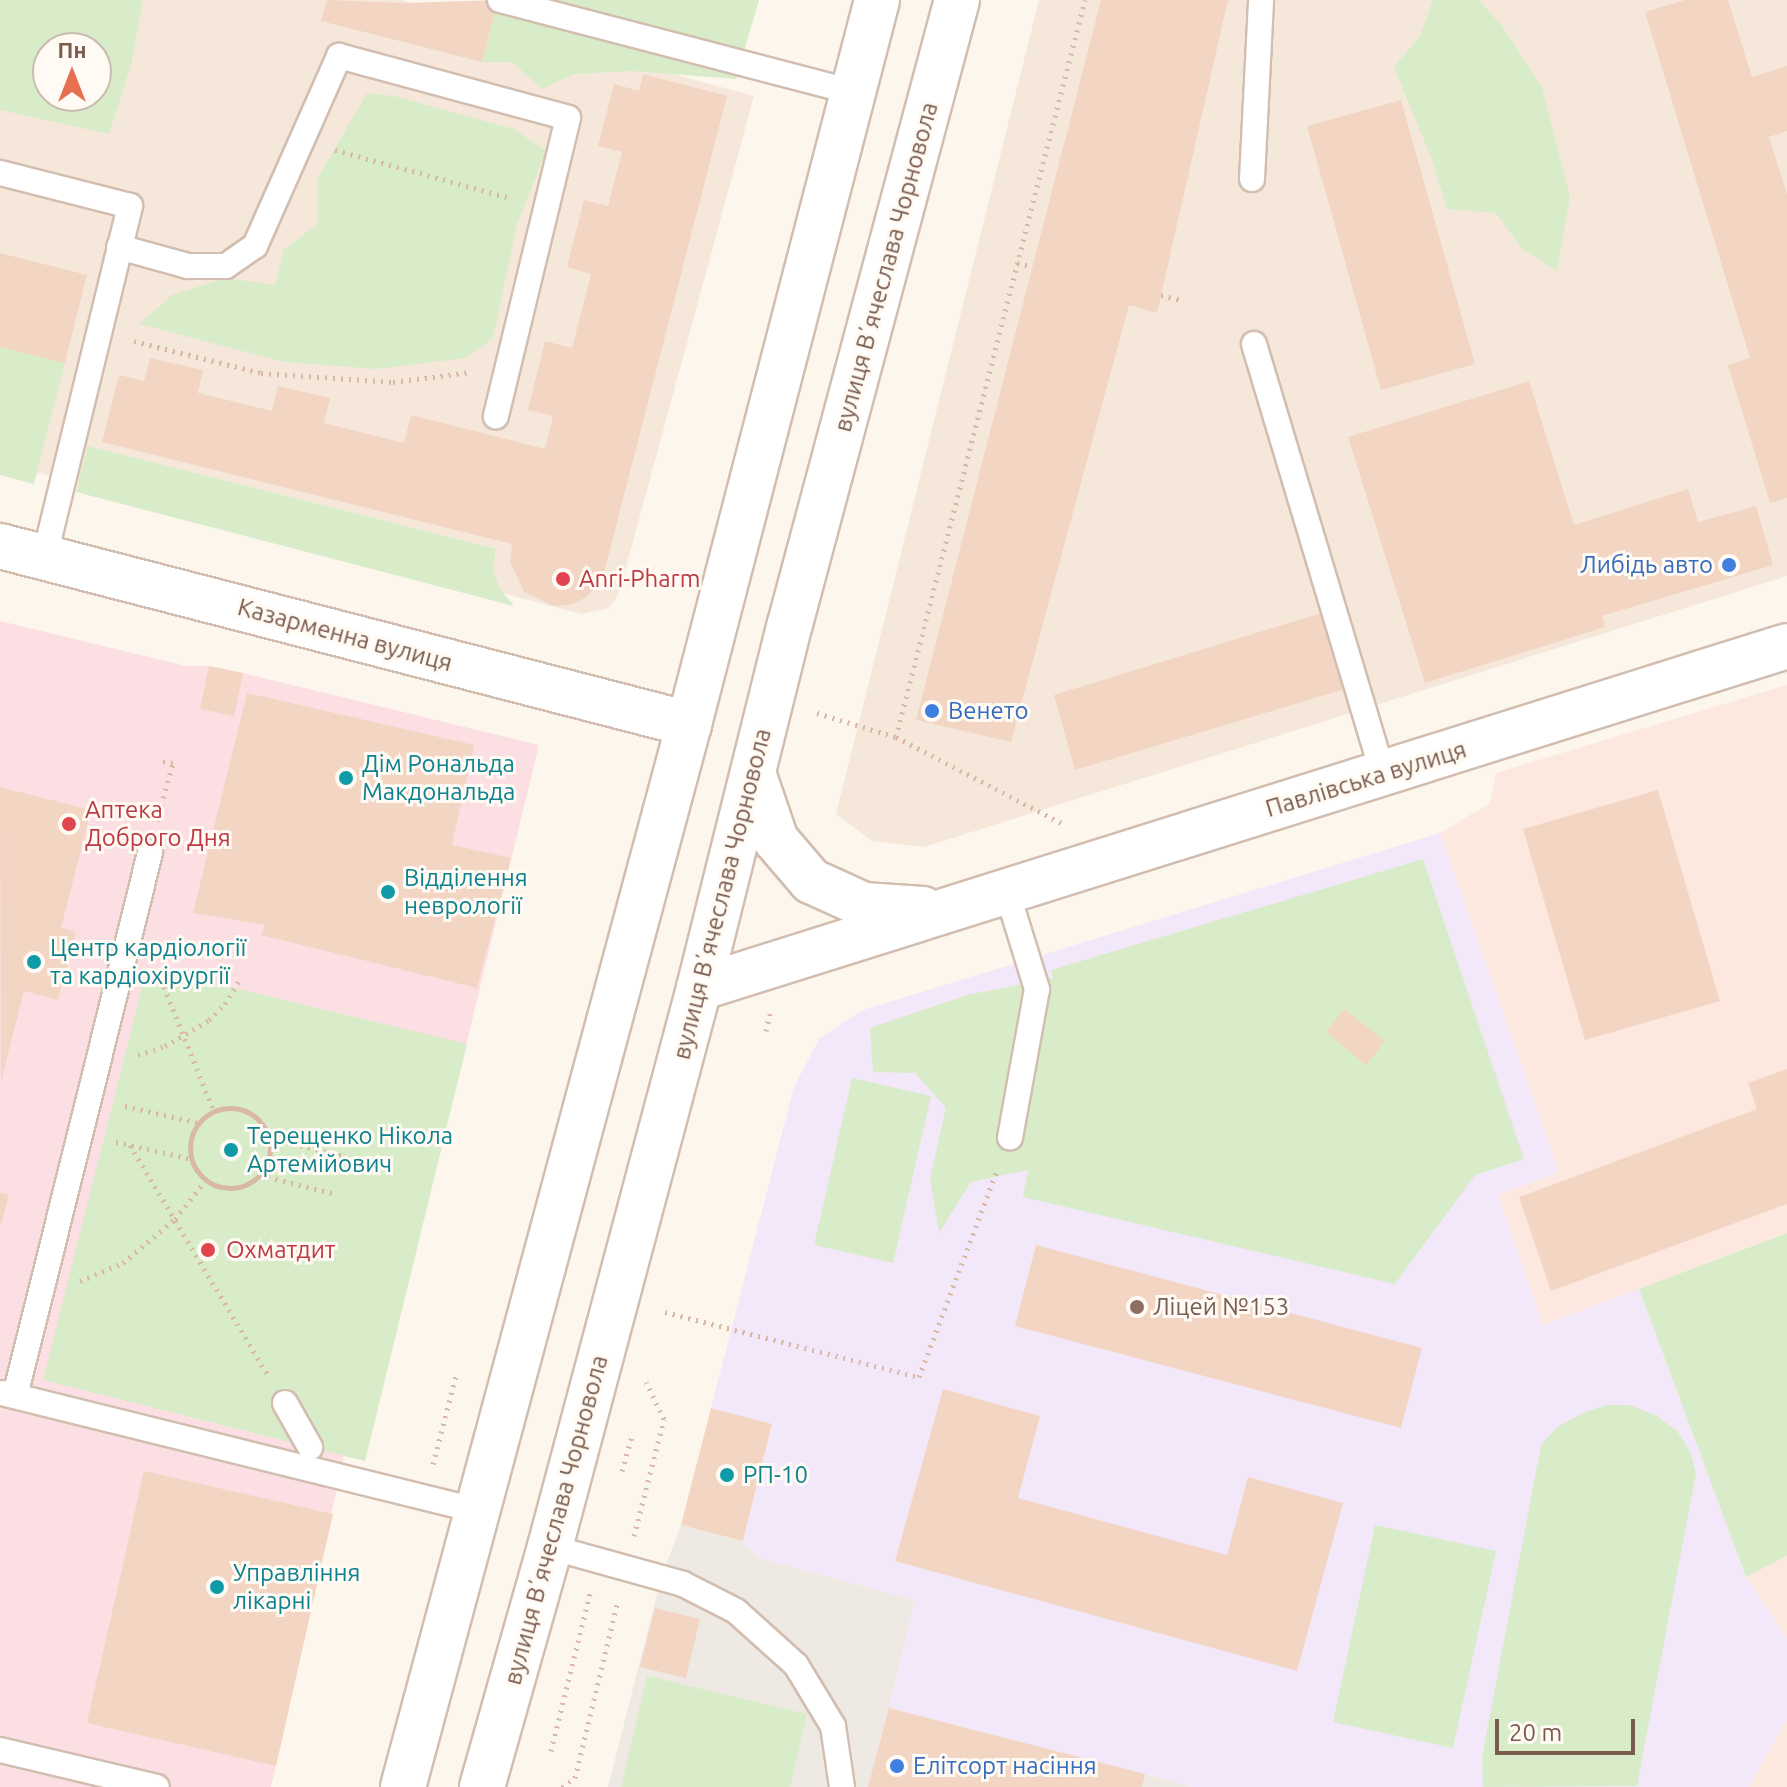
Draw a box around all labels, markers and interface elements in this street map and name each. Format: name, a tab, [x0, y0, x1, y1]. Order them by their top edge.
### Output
north arrow	[32, 32, 112, 112]
text: Пн	[58, 37, 86, 62]
street label: вулиця Вʼячеслава Чорновола	[828, 99, 944, 435]
place label: Либідь авто	[1580, 551, 1713, 579]
marker: Либідь авто	[1720, 556, 1738, 574]
place label: Anri-Pharm	[579, 565, 700, 593]
marker: Anri-Pharm	[554, 570, 572, 588]
street label: Казарменна вулиця	[235, 593, 455, 677]
place label: Венето	[948, 697, 1028, 725]
marker: Венето	[923, 702, 941, 720]
street label: вулиця Вʼячеслава Чорновола	[667, 725, 777, 1063]
street label: Павлівська вулиця	[1262, 735, 1470, 823]
place label: Дім Рональда Макдональда	[362, 750, 515, 806]
marker: Дім Рональда Макдональда	[337, 769, 355, 787]
place label: Аптека Доброго Дня	[85, 796, 231, 852]
marker: Аптека Доброго Дня	[60, 815, 78, 833]
place label: Відділення неврології	[404, 864, 528, 920]
marker: Відділення неврології	[379, 883, 397, 901]
place label: Центр кардіології та кардіохірургії	[50, 934, 246, 990]
marker: Центр кардіології та кардіохірургії	[25, 953, 43, 971]
place label: Терещенко Нікола Артемійович	[247, 1122, 453, 1178]
marker: Терещенко Нікола Артемійович	[222, 1141, 240, 1159]
place label: Охматдит	[226, 1236, 336, 1264]
marker: Охматдит	[197, 1239, 219, 1261]
place label: Ліцей №153	[1153, 1293, 1289, 1321]
marker: Ліцей №153	[1128, 1298, 1146, 1316]
street label: вулиця Вʼячеслава Чорновола	[498, 1352, 614, 1688]
place label: РП-10	[743, 1461, 808, 1489]
marker: РП-10	[718, 1466, 736, 1484]
place label: Управління лікарні	[233, 1559, 361, 1615]
marker: Управління лікарні	[208, 1578, 226, 1596]
scale bar	[1499, 1703, 1639, 1753]
text: 20 m	[1509, 1719, 1562, 1746]
place label: Елітсорт насіння	[913, 1752, 1097, 1780]
marker: Елітсорт насіння	[888, 1757, 906, 1775]

